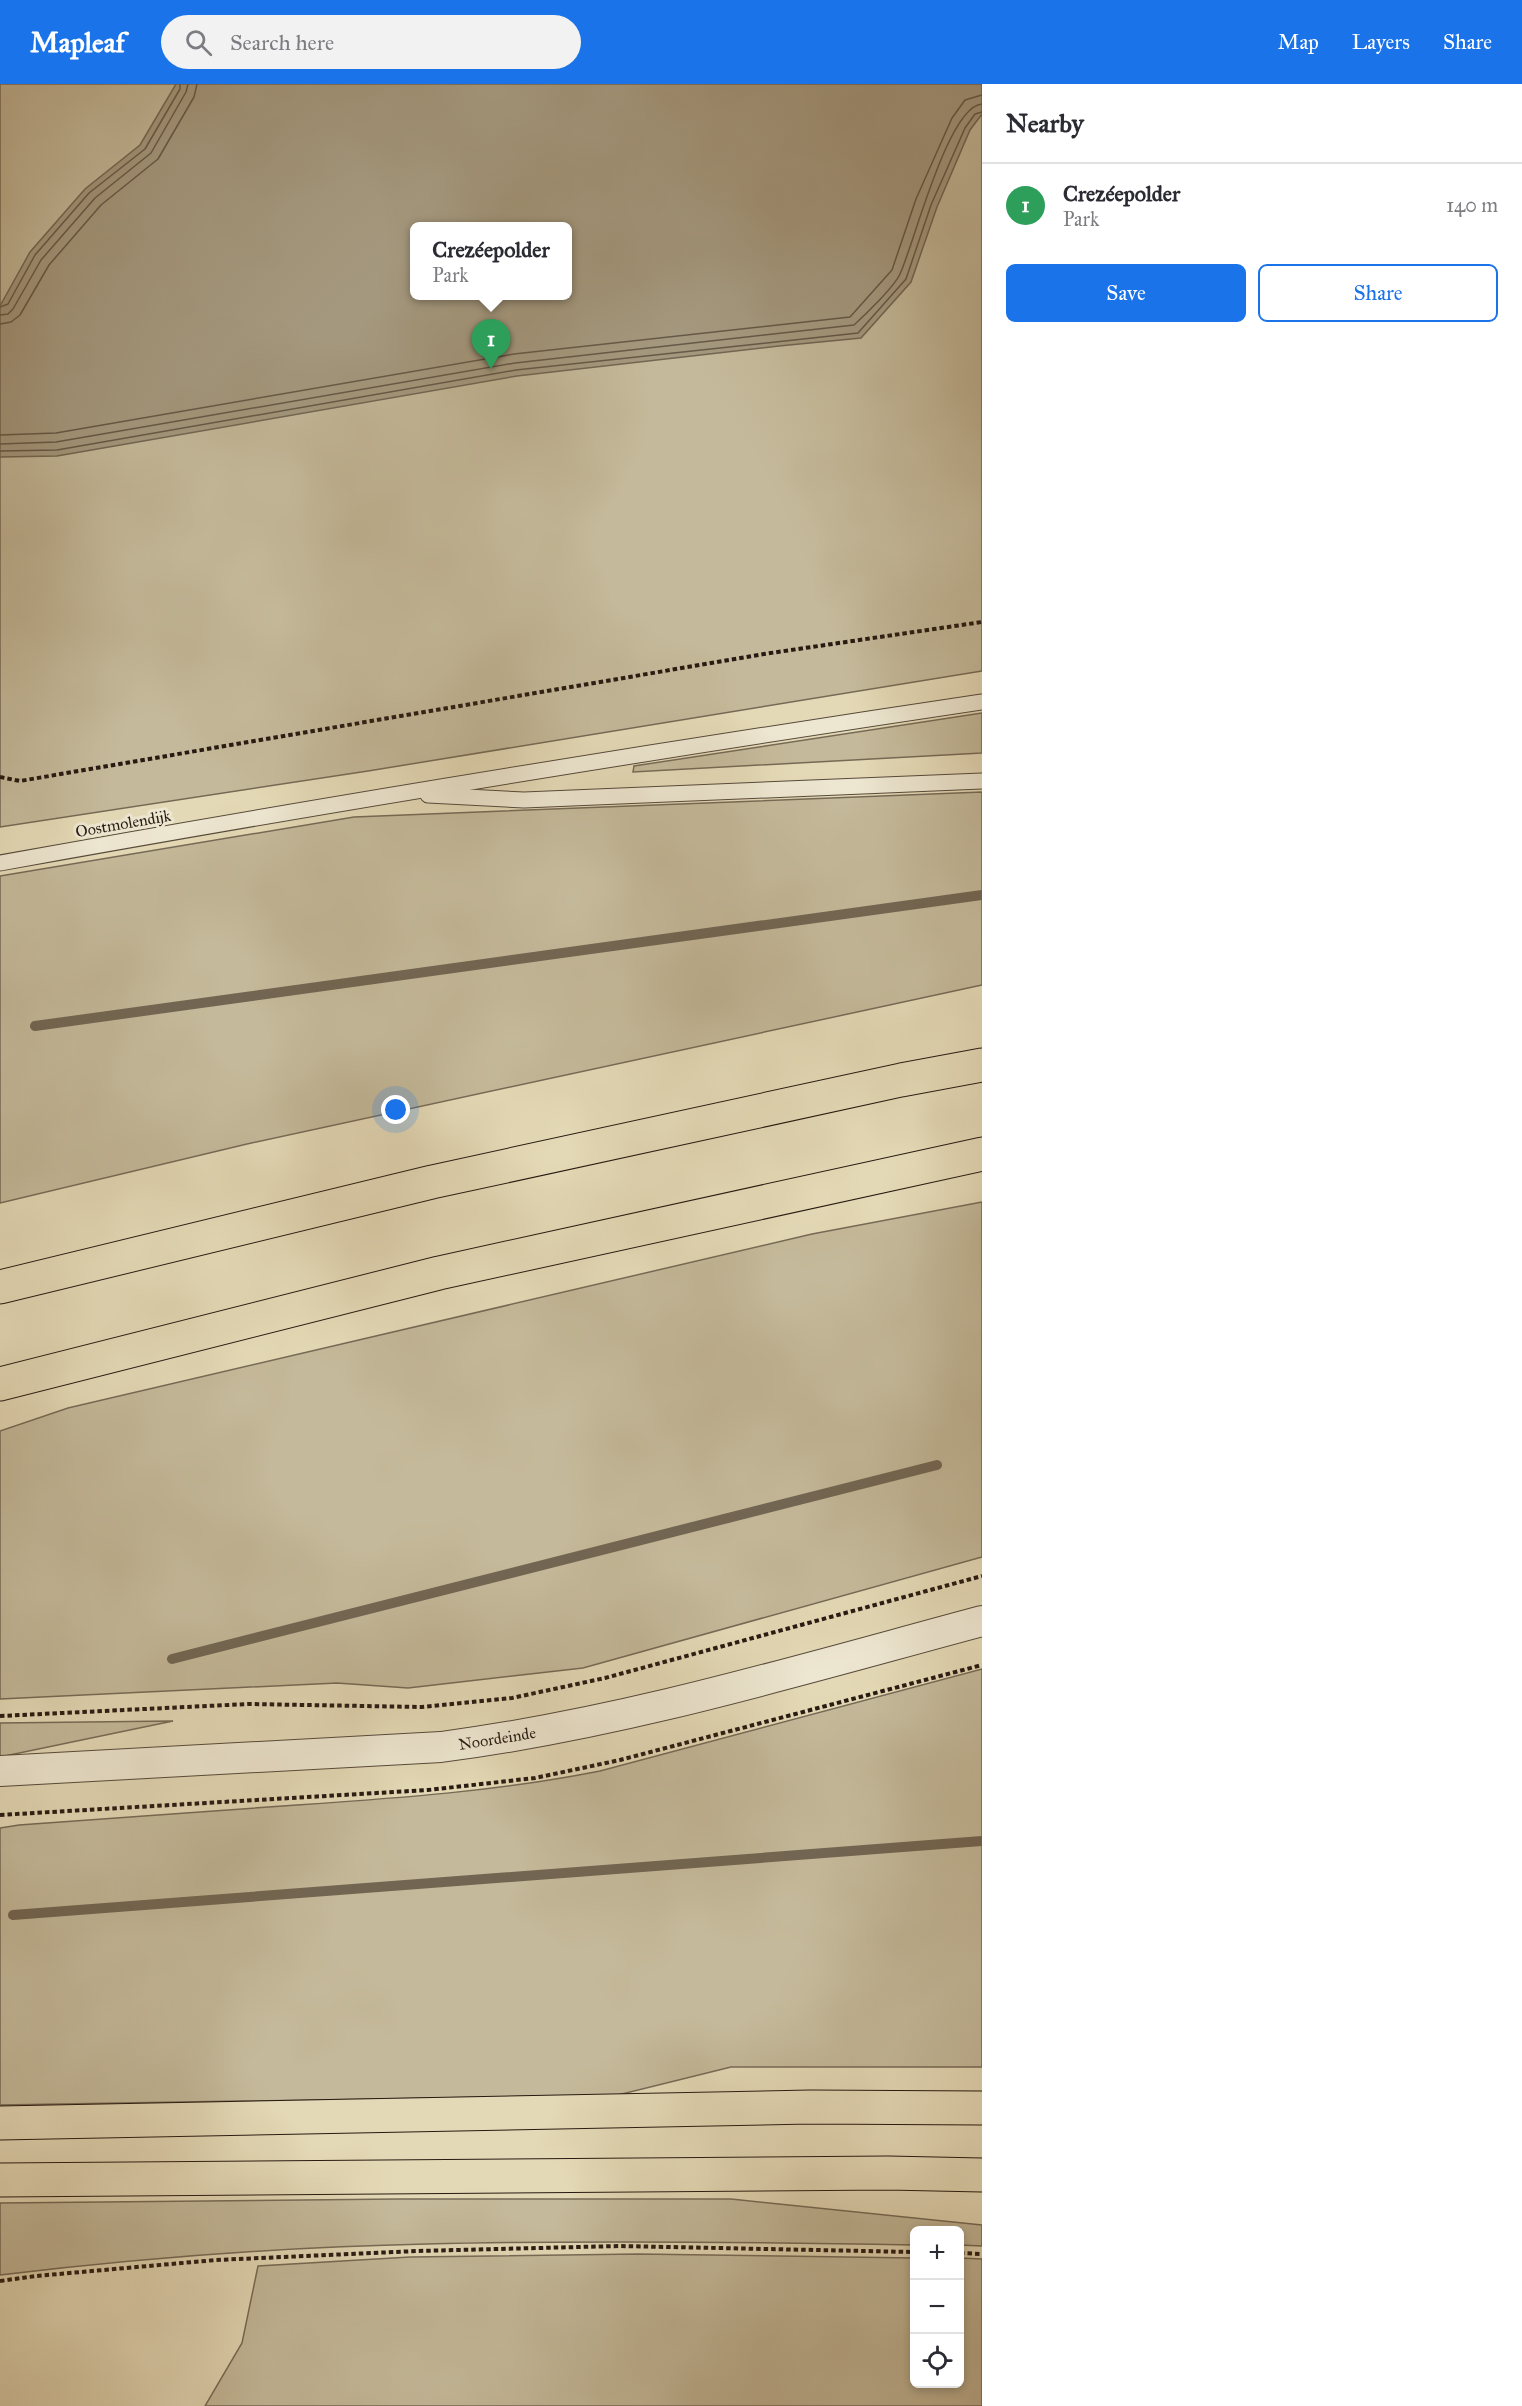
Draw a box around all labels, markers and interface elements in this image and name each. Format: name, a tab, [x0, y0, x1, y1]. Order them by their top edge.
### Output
search box	[161, 15, 581, 69]
text: Mapleaf	[30, 25, 125, 60]
icon: search	[182, 26, 215, 59]
text: Search here	[230, 29, 334, 56]
text: Map	[1278, 29, 1319, 55]
text: Layers	[1352, 29, 1410, 55]
text: Share	[1443, 29, 1492, 55]
text: Nearby	[1006, 107, 1084, 139]
text: Crezéepolder	[1063, 180, 1180, 207]
text: 1	[1022, 193, 1029, 217]
text: 140 m	[1446, 193, 1498, 217]
text: Park	[1063, 207, 1099, 231]
popup	[410, 222, 572, 300]
text: Crezéepolder	[432, 236, 550, 263]
text: Park	[432, 263, 469, 287]
button: Save	[1006, 264, 1246, 322]
button: Share	[1258, 264, 1498, 322]
pin: 1	[472, 320, 510, 369]
street label: Oostmolendijk	[74, 806, 173, 841]
your location	[381, 1095, 410, 1124]
street label: Noordeinde	[457, 1723, 537, 1754]
map controls	[910, 2226, 964, 2388]
button: +	[910, 2226, 964, 2280]
button: −	[910, 2280, 964, 2334]
button: locate	[910, 2334, 964, 2388]

